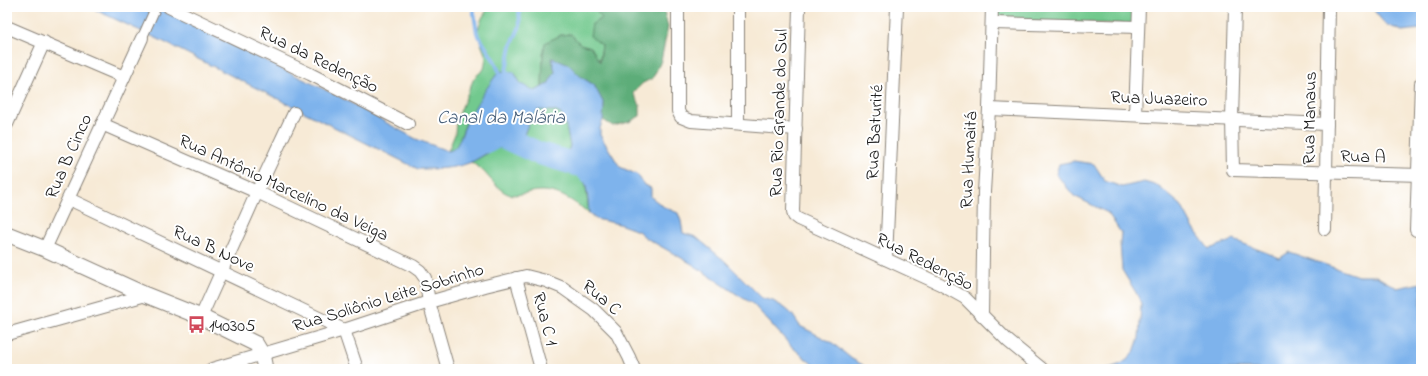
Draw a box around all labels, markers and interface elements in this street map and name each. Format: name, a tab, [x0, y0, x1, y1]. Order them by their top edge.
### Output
street label: Rua da Redenção	[254, 21, 382, 101]
street label: Rua Rio Grande do Sul	[764, 28, 796, 198]
street label: Rua Manaus	[1297, 71, 1325, 165]
street label: Rua Baturité	[861, 83, 892, 180]
street label: Rua Juazeiro	[1110, 85, 1208, 115]
water label: Canal da Malária	[437, 105, 566, 132]
street label: Rua B Cinco	[40, 110, 100, 203]
street label: Rua Humaitá	[954, 111, 986, 209]
street label: Rua Antônio Marcelino da Veiga	[173, 129, 392, 250]
street label: Rua A	[1340, 145, 1386, 171]
street label: Rua B Nove	[168, 219, 259, 281]
street label: Rua Redenção	[871, 227, 977, 298]
street label: Rua Soliônio Leite Sobrinho	[290, 257, 487, 340]
street label: Rua C	[575, 274, 626, 323]
street label: Rua C 1	[524, 290, 564, 349]
place label: 140305	[209, 314, 255, 340]
bus stop icon: 140305	[186, 315, 206, 335]

